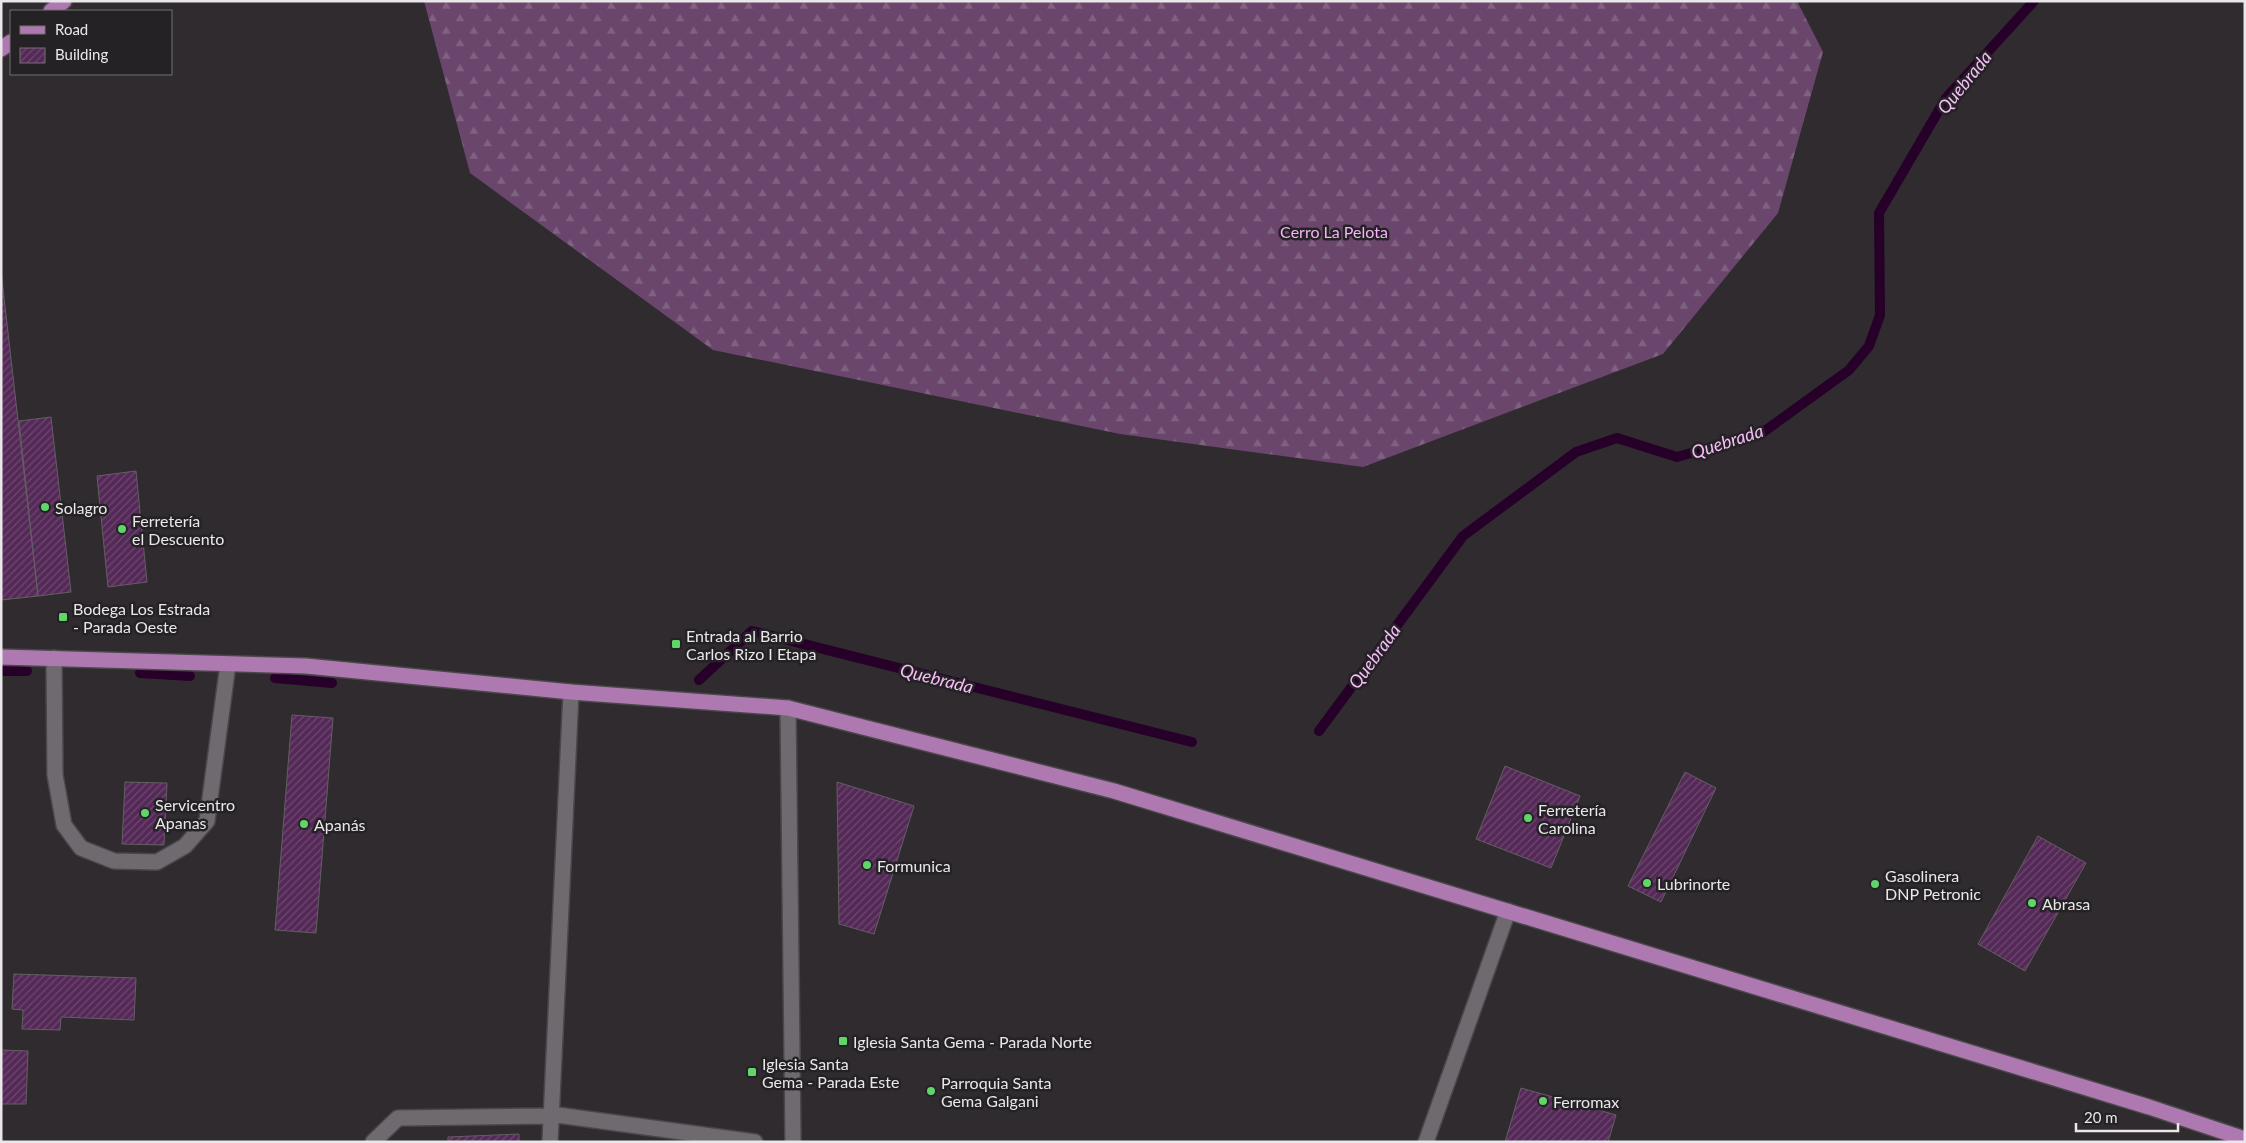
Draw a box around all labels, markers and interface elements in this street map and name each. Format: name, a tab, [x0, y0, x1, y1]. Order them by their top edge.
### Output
legend	[10, 10, 172, 75]
text: Road	[55, 20, 88, 38]
text: Building	[55, 45, 108, 63]
water label: Quebrada	[1932, 46, 1996, 118]
park label: Cerro La Pelota	[1280, 222, 1388, 241]
water label: Quebrada	[1688, 419, 1766, 463]
place label: Solagro	[55, 498, 107, 517]
marker: Solagro	[39, 501, 51, 513]
place label: Ferretería el Descuento	[132, 511, 224, 548]
marker: Ferretería el Descuento	[116, 523, 128, 535]
place label: Bodega Los Estrada - Parada Oeste	[73, 599, 210, 636]
marker: Bodega Los Estrada - Parada Oeste	[57, 611, 69, 623]
water label: Quebrada	[1343, 619, 1405, 693]
place label: Entrada al Barrio Carlos Rizo I Etapa	[686, 626, 816, 663]
marker: Entrada al Barrio Carlos Rizo I Etapa	[670, 638, 682, 650]
water label: Quebrada	[898, 658, 976, 698]
place label: Servicentro Apanas	[155, 795, 235, 832]
place label: Ferretería Carolina	[1538, 800, 1606, 837]
marker: Servicentro Apanas	[139, 807, 151, 819]
marker: Ferretería Carolina	[1522, 812, 1534, 824]
place label: Apanás	[314, 815, 366, 834]
marker: Apanás	[298, 818, 310, 830]
place label: Formunica	[877, 856, 951, 875]
marker: Formunica	[861, 859, 873, 871]
place label: Gasolinera DNP Petronic	[1885, 866, 1981, 903]
place label: Lubrinorte	[1657, 874, 1730, 893]
marker: Lubrinorte	[1641, 877, 1653, 889]
marker: Gasolinera DNP Petronic	[1869, 878, 1881, 890]
place label: Abrasa	[2042, 894, 2090, 913]
marker: Abrasa	[2026, 897, 2038, 909]
place label: Iglesia Santa Gema - Parada Norte	[853, 1032, 1092, 1051]
marker: Iglesia Santa Gema - Parada Norte	[837, 1035, 849, 1047]
place label: Iglesia Santa Gema - Parada Este	[762, 1054, 899, 1091]
marker: Iglesia Santa Gema - Parada Este	[746, 1066, 758, 1078]
place label: Parroquia Santa Gema Galgani	[941, 1073, 1052, 1110]
marker: Parroquia Santa Gema Galgani	[925, 1085, 937, 1097]
place label: Ferromax	[1553, 1092, 1619, 1111]
marker: Ferromax	[1537, 1095, 1549, 1107]
scale bar	[2076, 1100, 2178, 1132]
text: 20 m	[2084, 1108, 2118, 1126]

